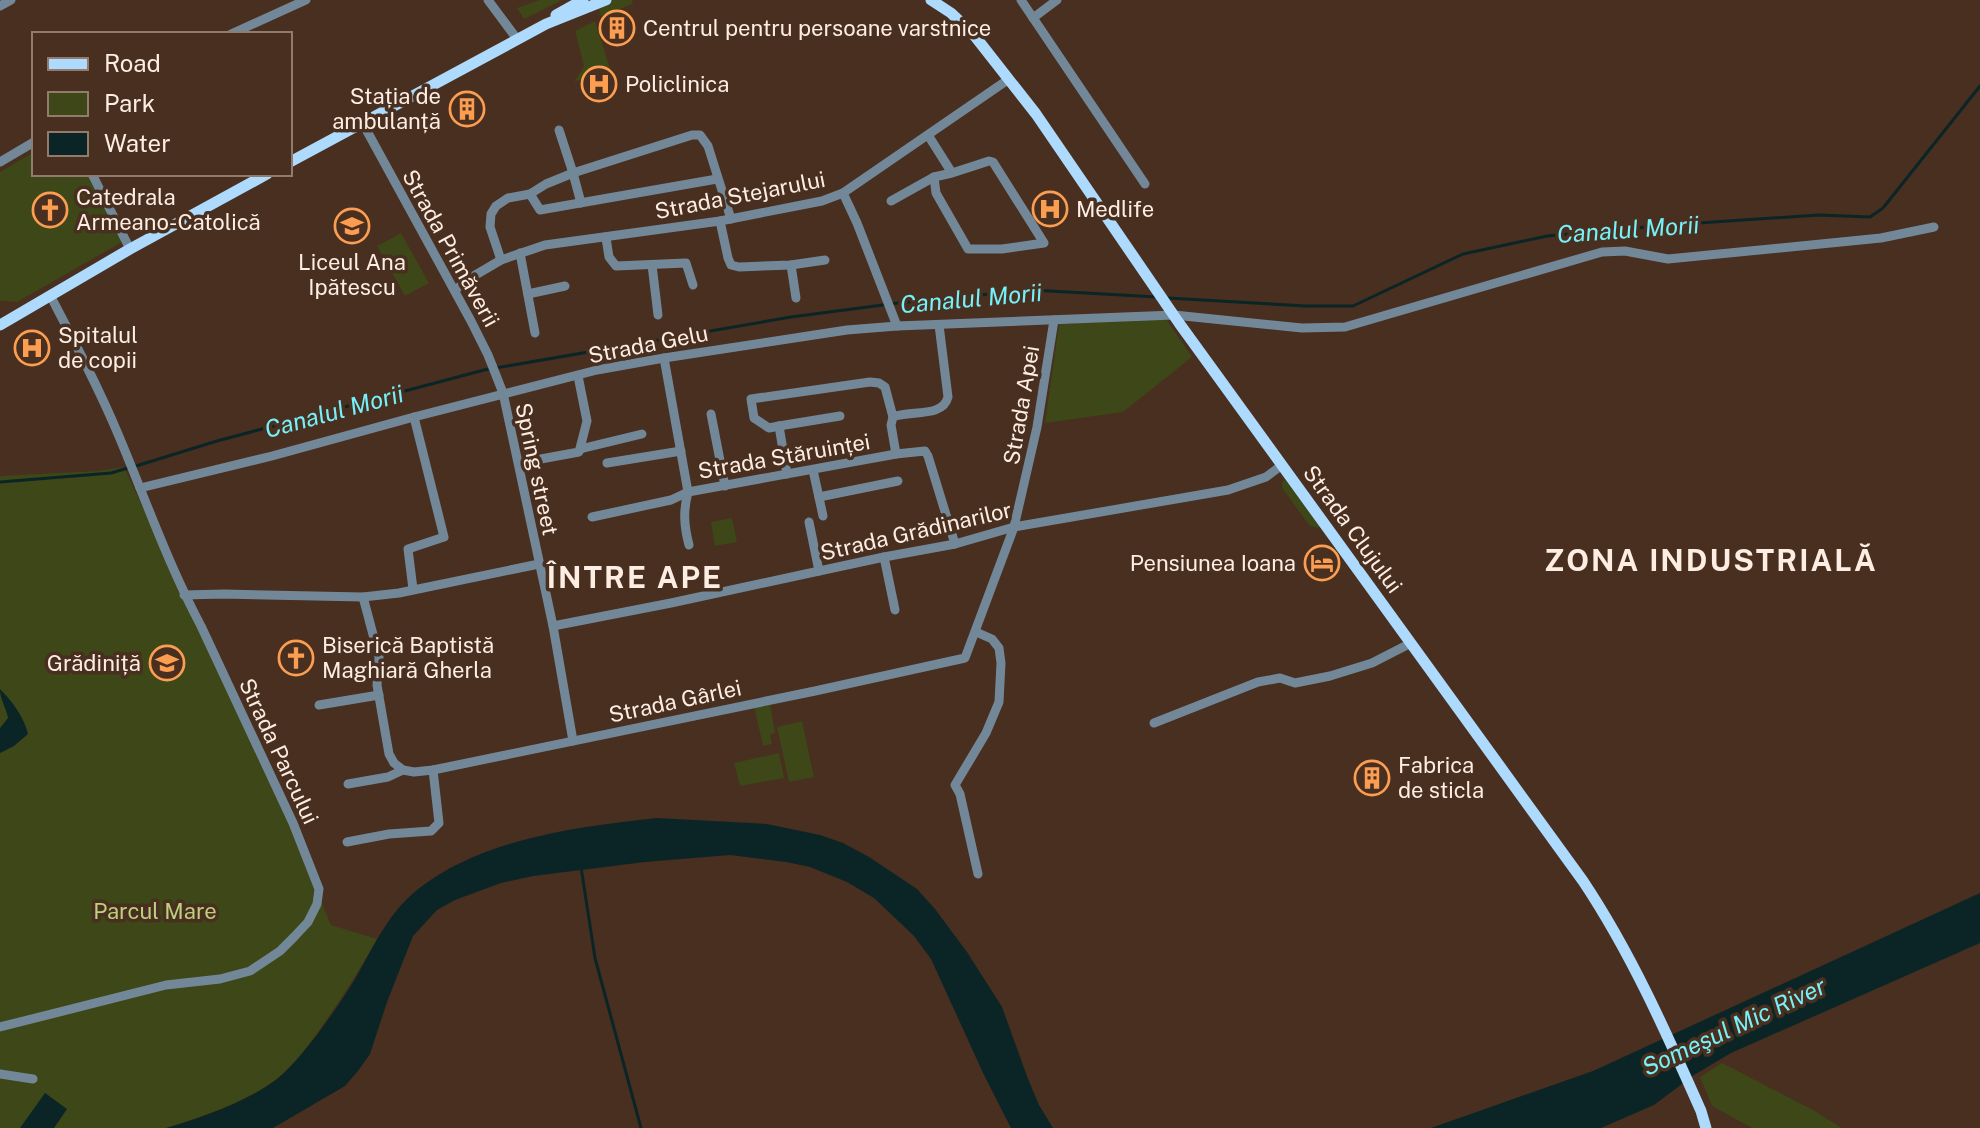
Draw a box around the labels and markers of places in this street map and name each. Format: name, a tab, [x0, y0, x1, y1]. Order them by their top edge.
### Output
building icon: Centrul pentru persoane varstnice	[598, 9, 636, 47]
place label: Centrul pentru persoane varstnice	[643, 15, 991, 41]
hospital icon: Policlinica	[580, 65, 618, 103]
place label: Policlinica	[625, 71, 729, 97]
place label: Stația de ambulanță	[332, 83, 441, 134]
building icon: Stația de ambulanță	[448, 90, 486, 128]
place label: Catedrala Armeano-Catolică	[76, 184, 261, 235]
hospital icon: Medlife	[1031, 190, 1069, 228]
church icon: Catedrala Armeano-Catolică	[31, 191, 69, 229]
place label: Medlife	[1076, 196, 1154, 222]
school or university icon: Liceul Ana Ipătescu	[333, 207, 371, 245]
place label: Liceul Ana Ipătescu	[298, 249, 406, 300]
place label: Spitalul de copii	[58, 322, 138, 373]
hospital icon: Spitalul de copii	[13, 329, 51, 367]
hotel icon: Pensiunea Ioana	[1303, 544, 1341, 582]
place label: Pensiunea Ioana	[1130, 550, 1296, 576]
place label: Biserică Baptistă Maghiară Gherla	[322, 632, 494, 683]
church icon: Biserică Baptistă Maghiară Gherla	[277, 639, 315, 677]
school or university icon: Grădiniță	[148, 644, 186, 682]
place label: Grădiniță	[47, 650, 141, 676]
place label: Fabrica de sticla	[1398, 752, 1484, 803]
building icon: Fabrica de sticla	[1353, 759, 1391, 797]

